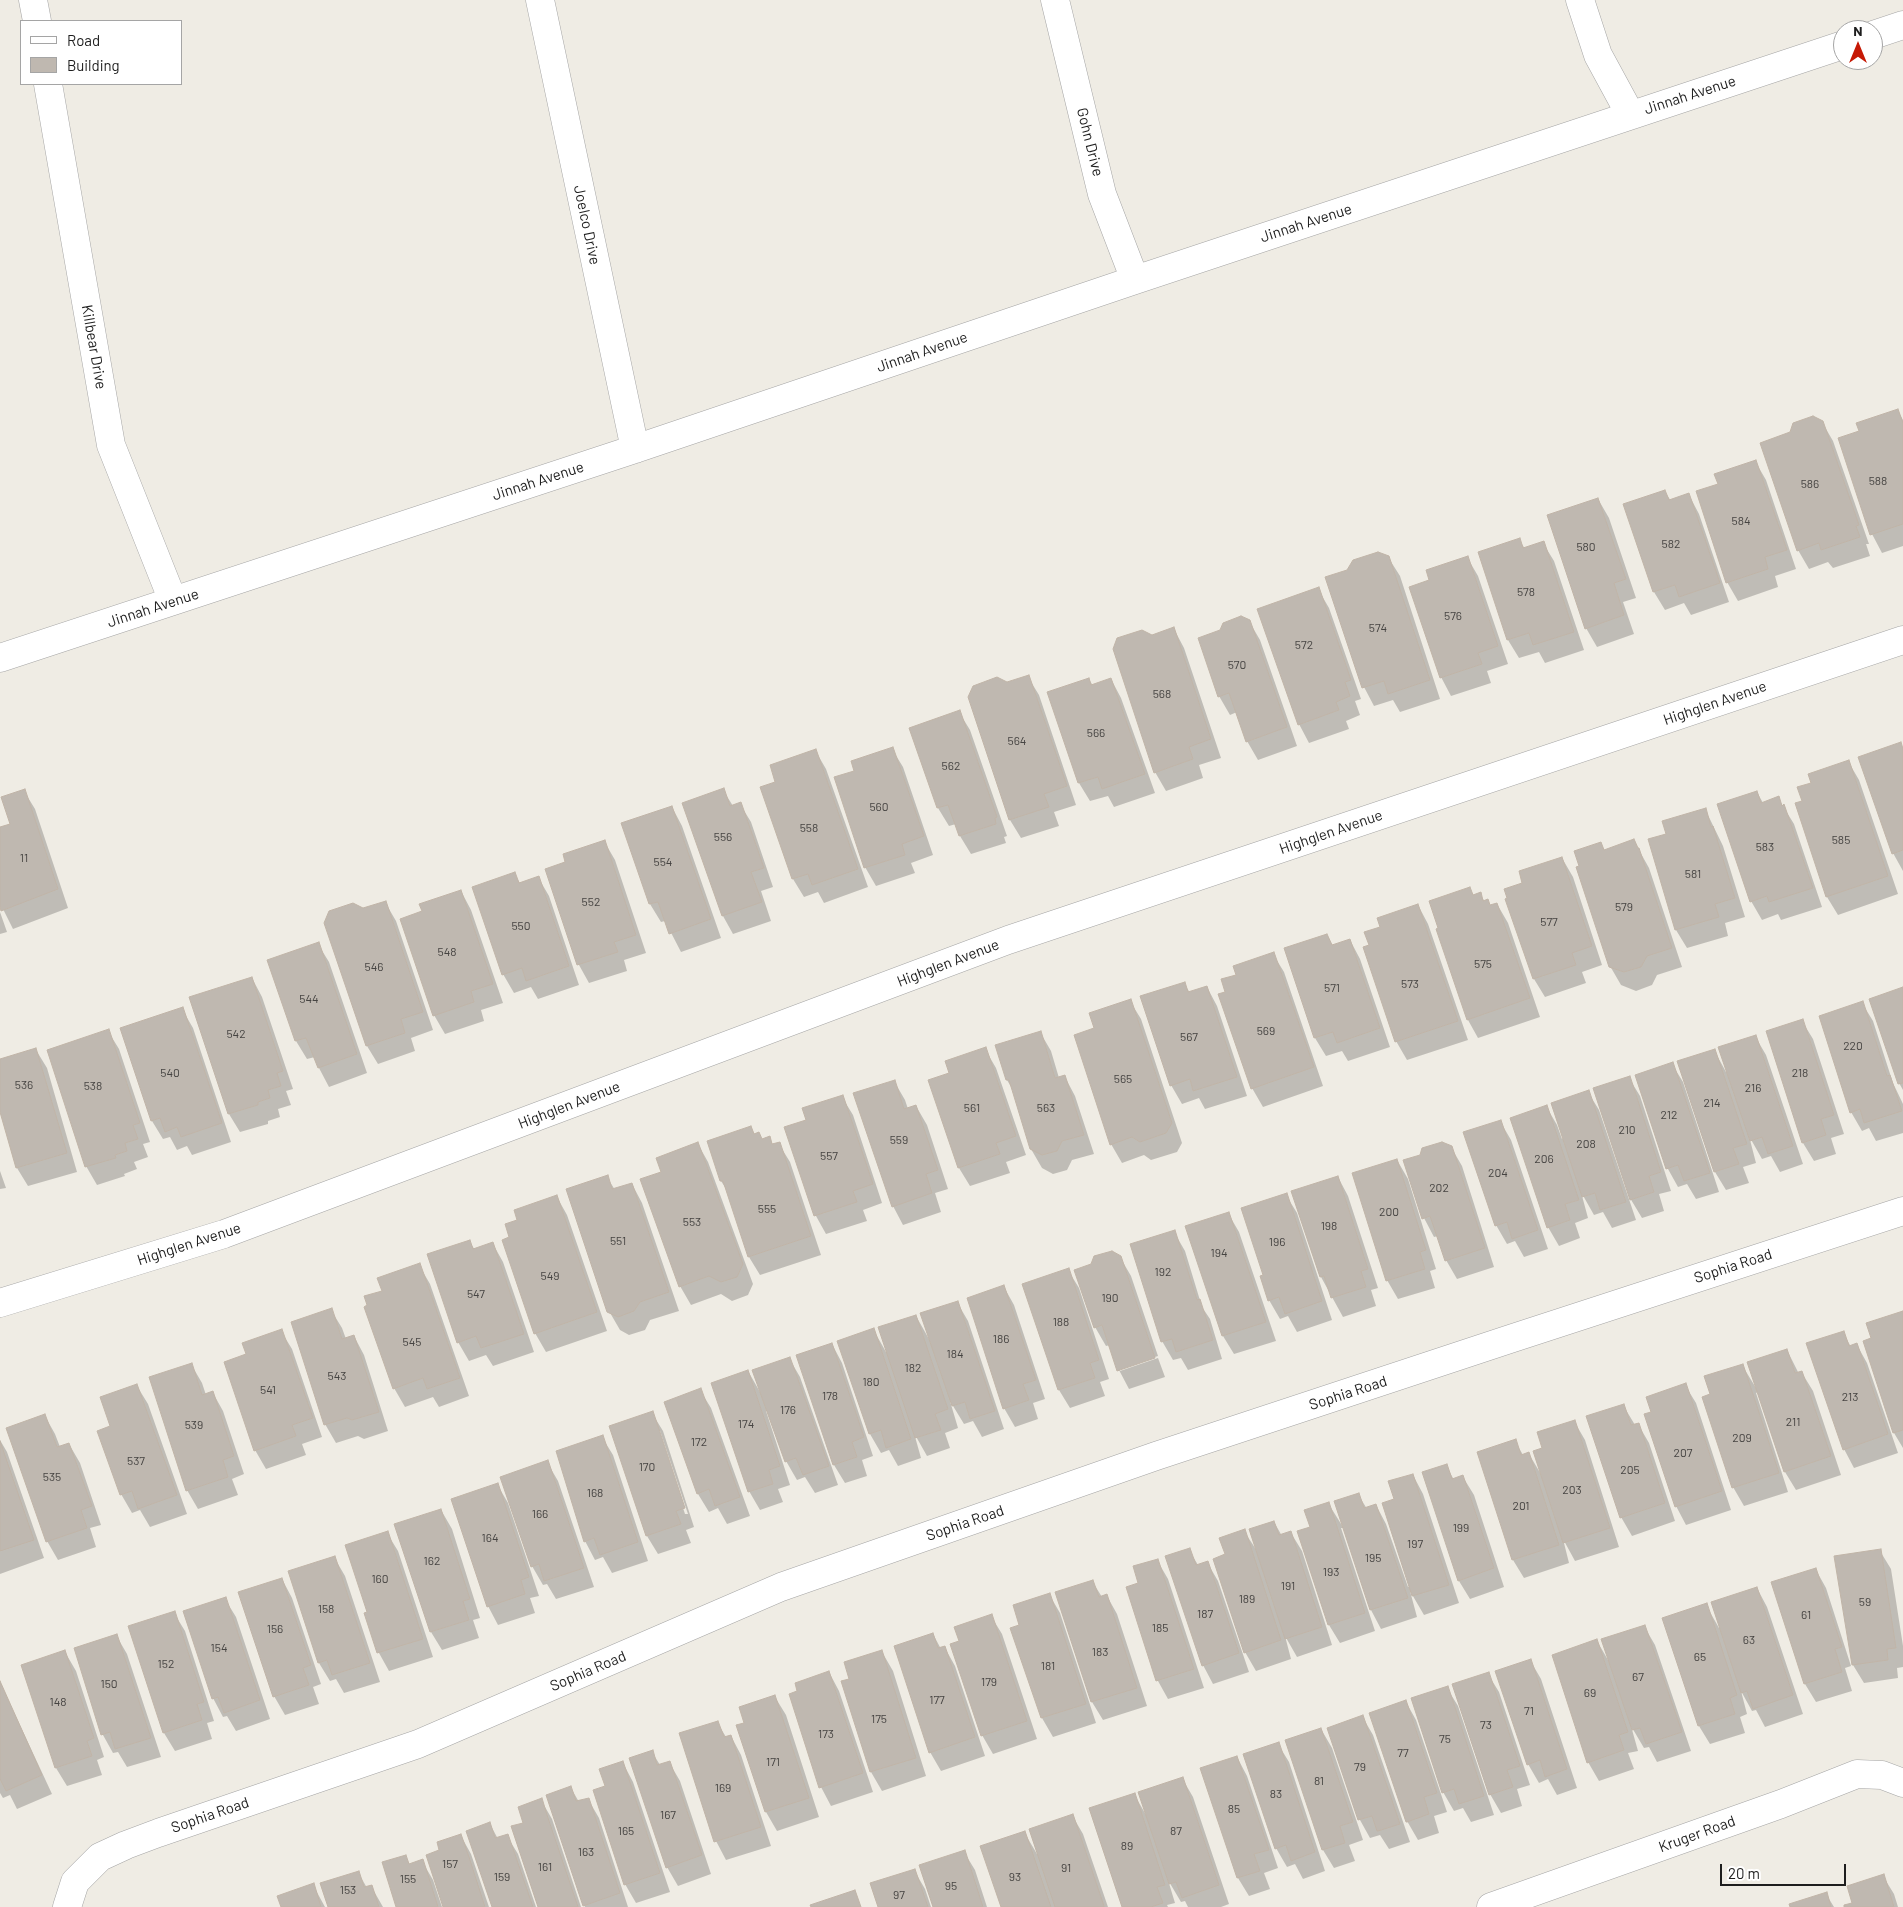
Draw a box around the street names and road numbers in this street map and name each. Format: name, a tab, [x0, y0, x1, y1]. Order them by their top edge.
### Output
street label: Jinnah Avenue	[1642, 72, 1738, 118]
street label: Gohn Drive	[1073, 106, 1107, 178]
street label: Joelco Drive	[570, 184, 604, 266]
street label: Jinnah Avenue	[1258, 200, 1354, 246]
street label: Killbear Drive	[78, 303, 110, 391]
street label: Jinnah Avenue	[874, 328, 970, 376]
street label: Jinnah Avenue	[490, 458, 586, 504]
street label: Jinnah Avenue	[105, 585, 201, 631]
street label: Highglen Avenue	[1661, 677, 1769, 729]
street label: Highglen Avenue	[1277, 806, 1385, 858]
street label: Highglen Avenue	[894, 935, 1002, 991]
street label: Highglen Avenue	[515, 1077, 623, 1133]
street label: Highglen Avenue	[135, 1219, 243, 1269]
street label: Sophia Road	[1692, 1245, 1774, 1287]
street label: Sophia Road	[1307, 1372, 1389, 1414]
street label: Sophia Road	[924, 1501, 1006, 1545]
street label: Sophia Road	[547, 1647, 629, 1695]
street label: Sophia Road	[169, 1793, 251, 1837]
street label: Kruger Road	[1656, 1812, 1738, 1856]

